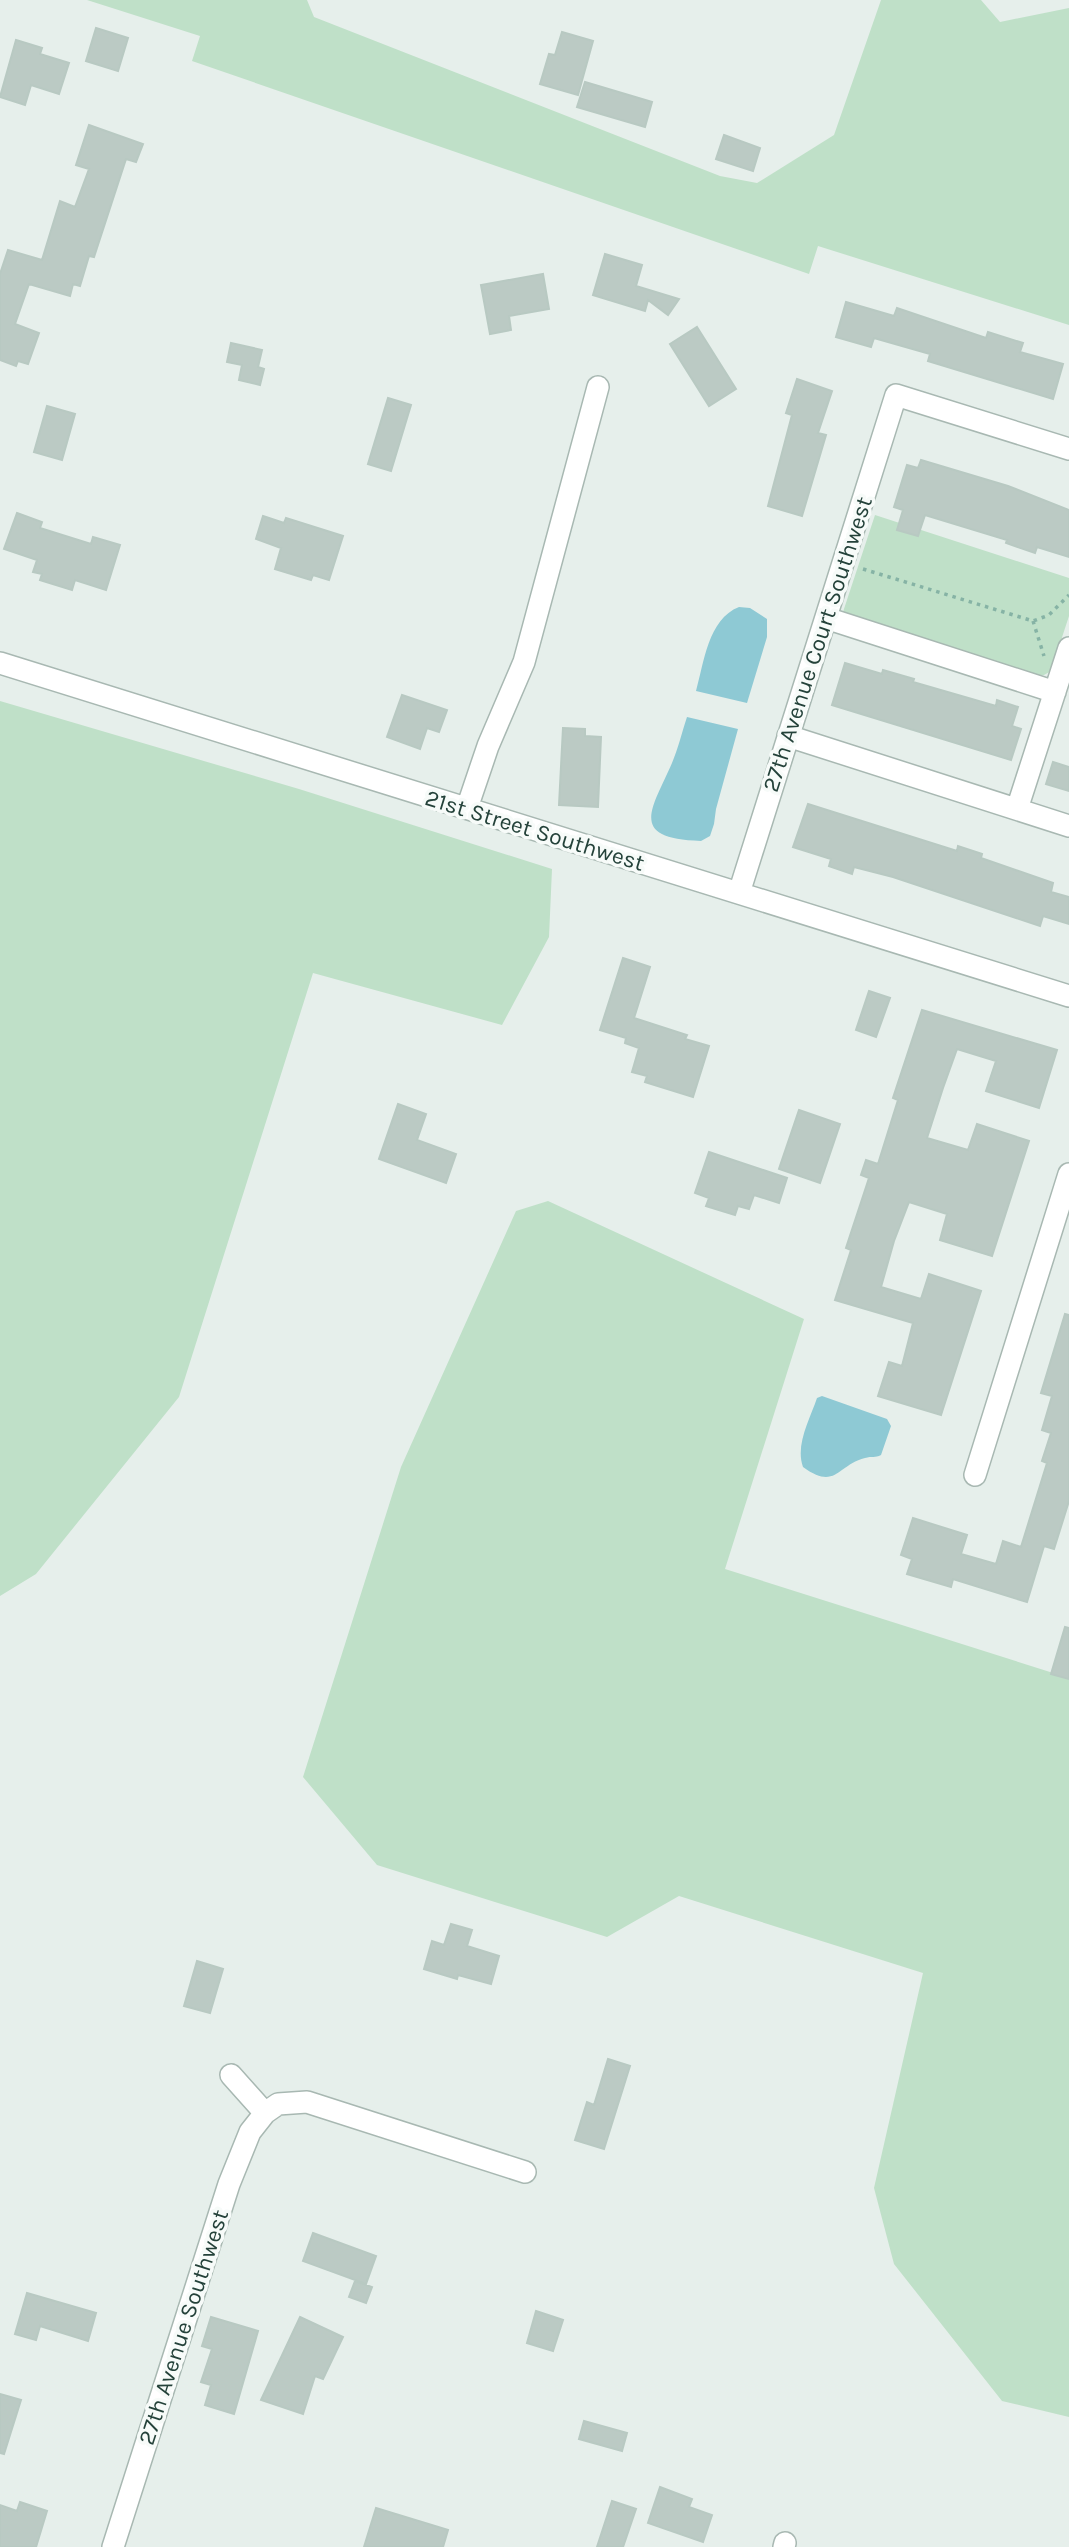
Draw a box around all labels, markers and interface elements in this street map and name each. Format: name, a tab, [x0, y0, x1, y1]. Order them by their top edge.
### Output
street label: 27th Avenue Court Southwest	[757, 493, 878, 795]
street label: 21st Street Southwest	[422, 784, 648, 877]
street label: 27th Avenue Southwest	[133, 2206, 234, 2448]

